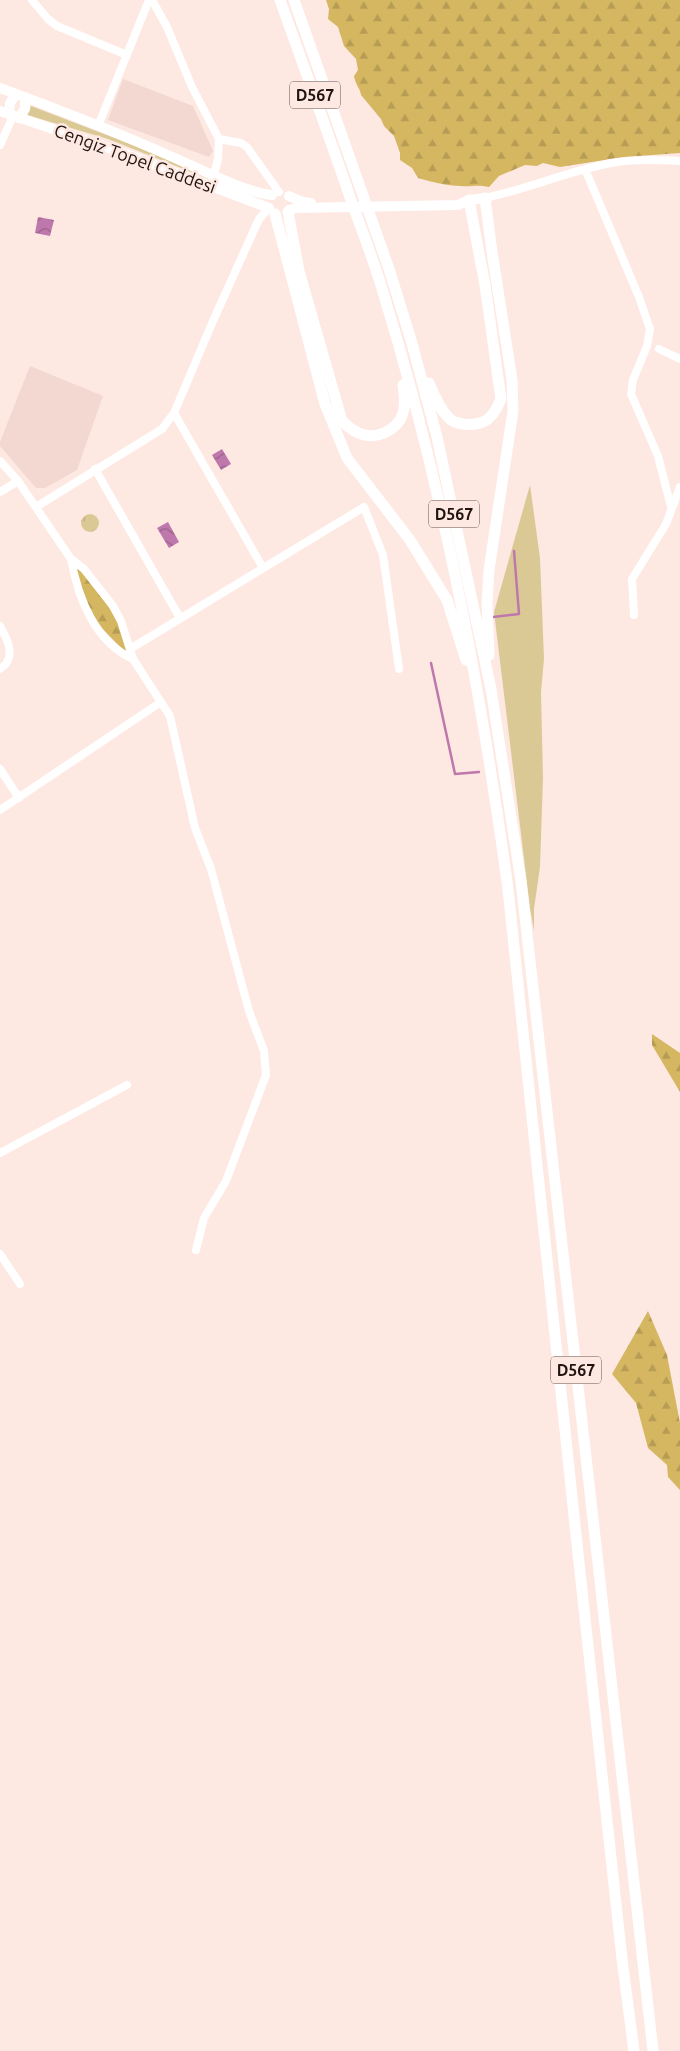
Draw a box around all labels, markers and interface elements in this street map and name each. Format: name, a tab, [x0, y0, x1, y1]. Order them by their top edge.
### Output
road number: D567	[290, 82, 340, 108]
street label: Cengiz Topel Caddesi	[52, 119, 219, 197]
road number: D567	[429, 500, 479, 528]
road number: D567	[551, 1356, 601, 1384]

